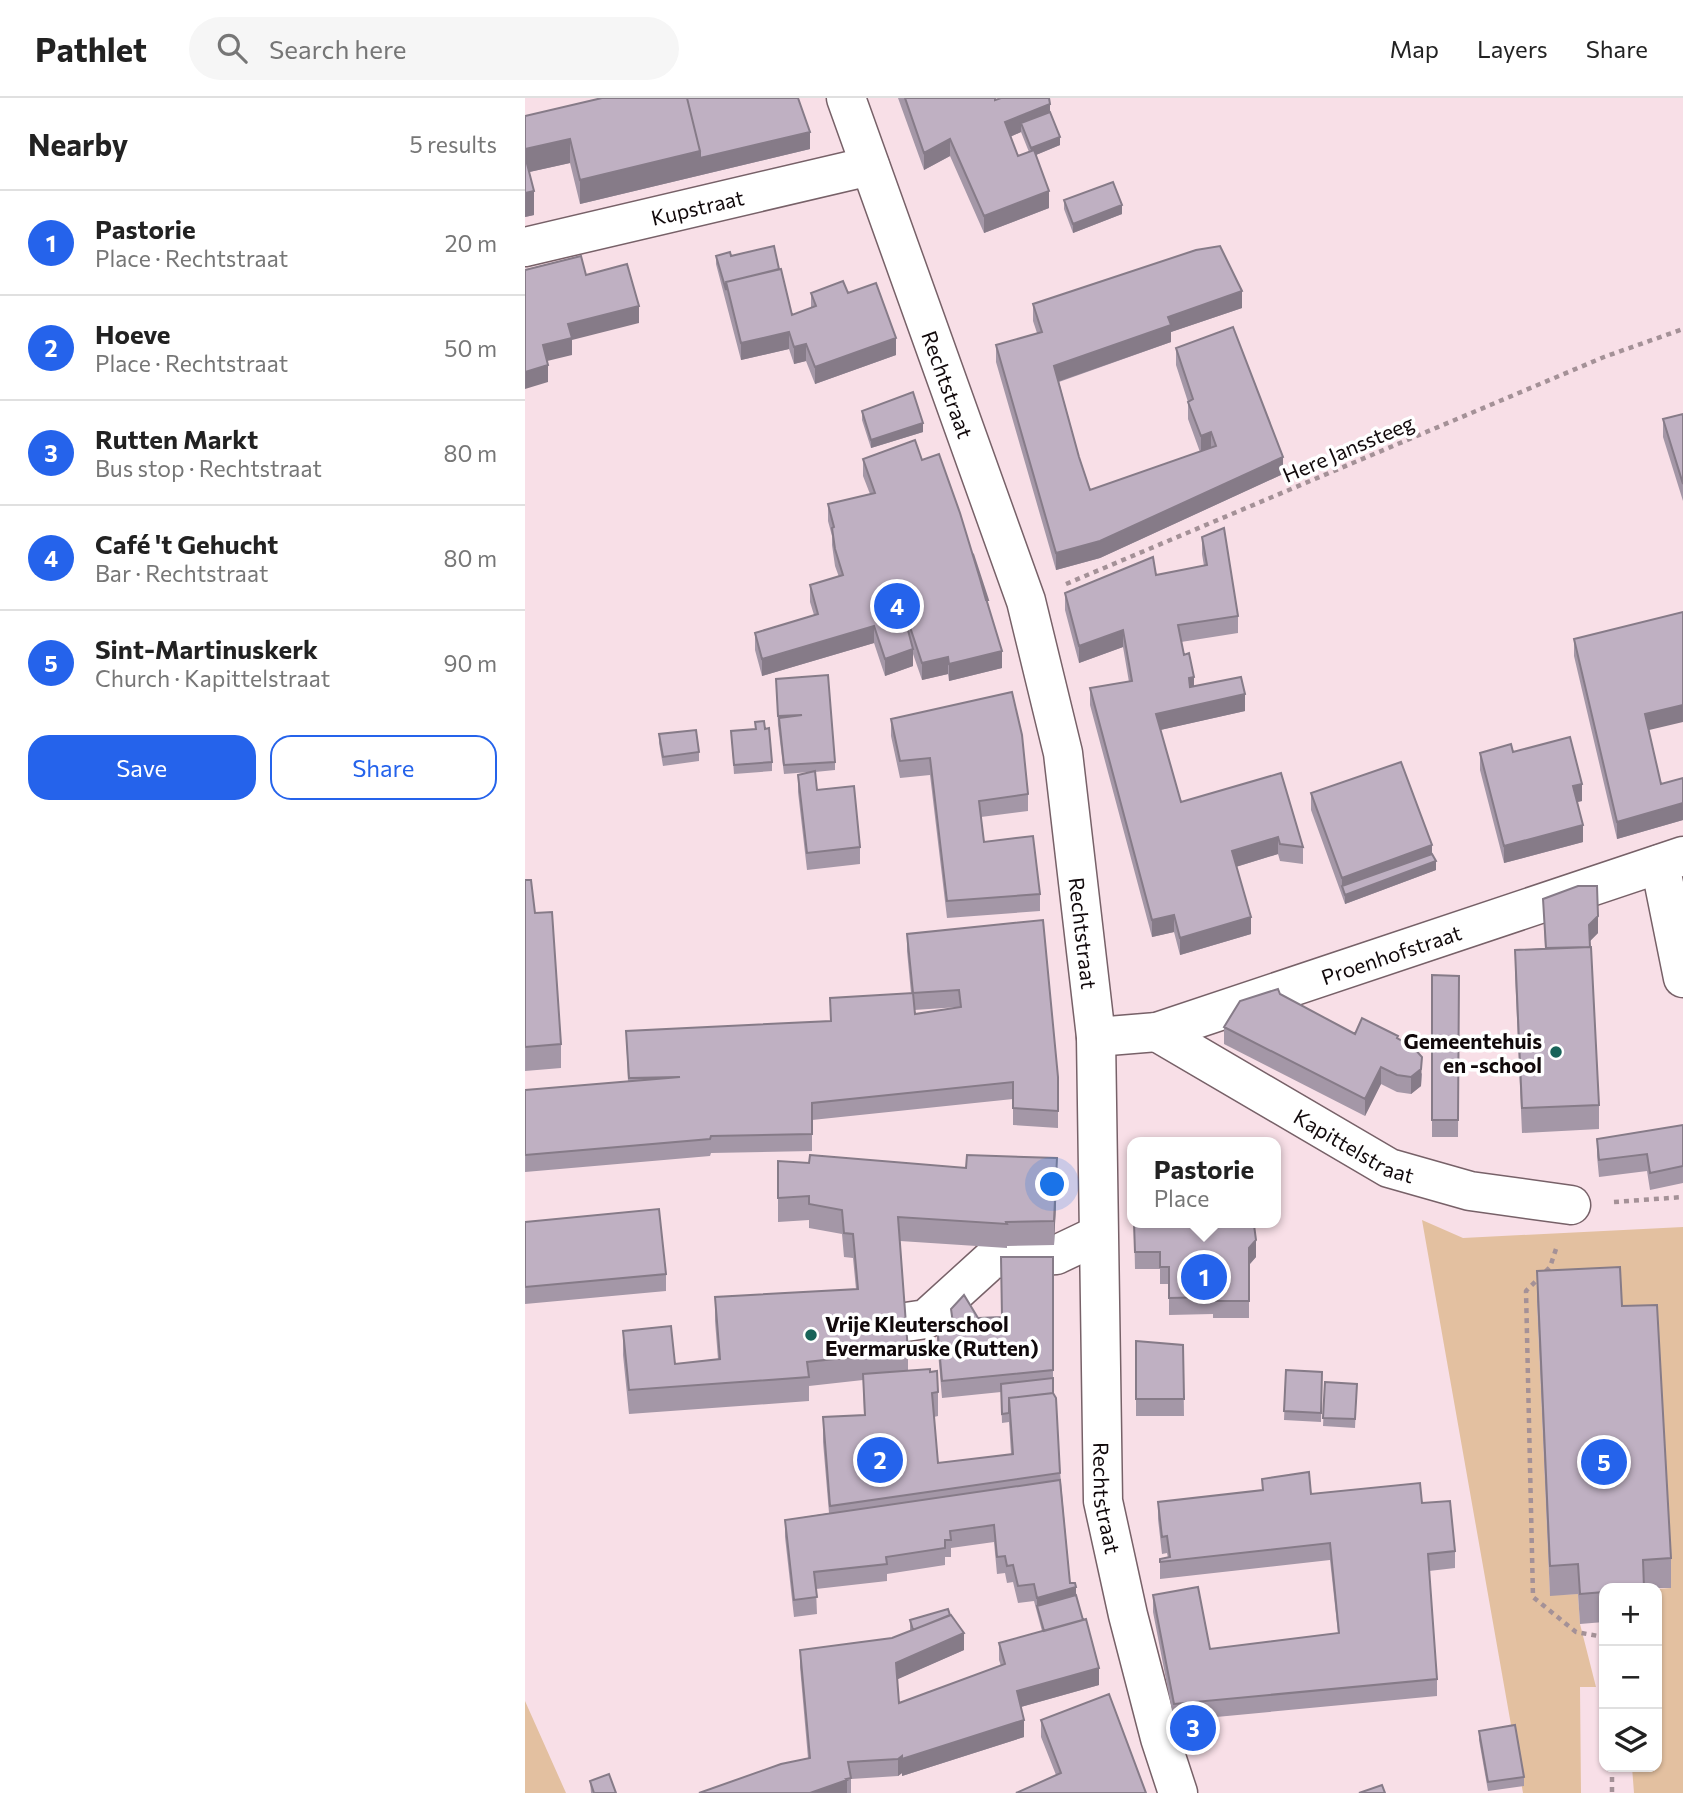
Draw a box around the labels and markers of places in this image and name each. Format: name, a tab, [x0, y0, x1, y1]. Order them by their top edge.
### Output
pin: 4	[874, 580, 920, 632]
place label: Gemeentehuis en -school	[1403, 1028, 1542, 1077]
marker: Gemeentehuis en -school	[1548, 1044, 1564, 1060]
pin: 1	[1181, 1251, 1227, 1303]
place label: Vrije Kleuterschool Evermaruske (Rutten)	[825, 1311, 1039, 1360]
marker: Vrije Kleuterschool Evermaruske (Rutten)	[803, 1327, 819, 1343]
pin: 2	[857, 1434, 903, 1486]
pin: 5	[1581, 1436, 1627, 1488]
pin: 3	[1170, 1702, 1216, 1754]

